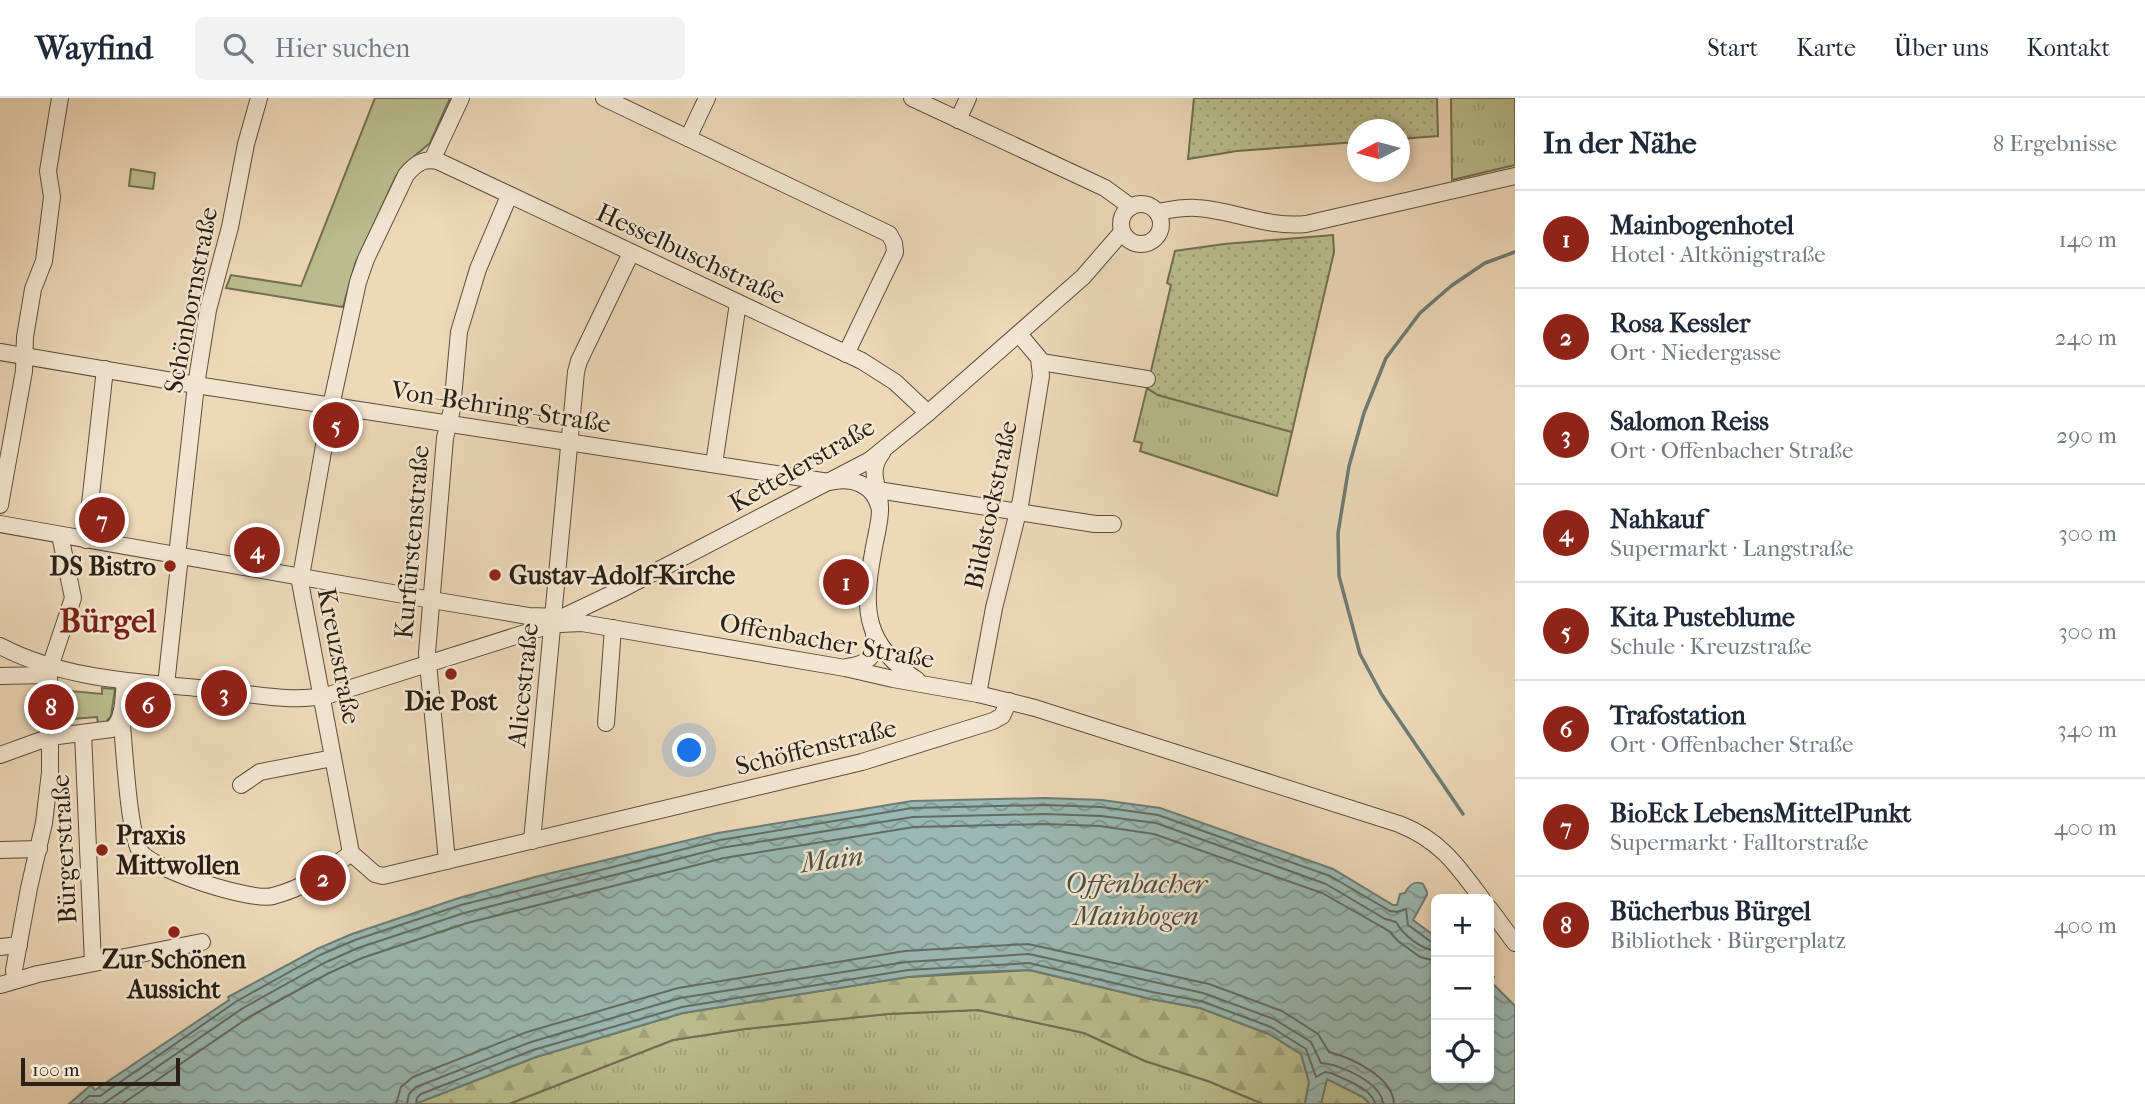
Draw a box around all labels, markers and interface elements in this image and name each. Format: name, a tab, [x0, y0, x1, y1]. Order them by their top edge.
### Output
search box	[195, 17, 685, 80]
text: Wayfind	[35, 29, 153, 68]
icon: search	[219, 29, 257, 67]
text: Hier suchen	[275, 33, 410, 64]
text: Start	[1707, 34, 1758, 62]
text: Karte	[1796, 34, 1856, 62]
text: Über uns	[1894, 34, 1989, 62]
text: Kontakt	[2027, 34, 2110, 62]
north arrow	[1347, 119, 1410, 182]
text: In der Nähe	[1543, 126, 1697, 161]
text: 8 Ergebnisse	[1993, 130, 2117, 157]
street label: Hesselbuschstraße	[592, 197, 791, 311]
street label: Schönbornstraße	[158, 204, 224, 396]
text: Mainbogenhotel	[1610, 210, 1794, 241]
text: 1	[1562, 226, 1570, 253]
text: 140 m	[2058, 226, 2117, 253]
text: Hotel · Altkönigstraße	[1610, 241, 1826, 268]
text: Rosa Kessler	[1610, 308, 1750, 339]
text: 2	[1560, 324, 1572, 351]
text: 240 m	[2055, 324, 2117, 351]
text: Ort · Niedergasse	[1610, 339, 1781, 366]
street label: Von-Behring-Straße	[388, 374, 613, 440]
pin: 5	[313, 399, 359, 451]
text: Salomon Reiss	[1610, 406, 1769, 437]
street label: Kettelerstraße	[724, 411, 880, 519]
street label: Bildstockstraße	[958, 418, 1024, 592]
text: 3	[1561, 422, 1571, 449]
text: 290 m	[2056, 422, 2117, 449]
text: Ort · Offenbacher Straße	[1610, 437, 1853, 464]
street label: Kurfürstenstraße	[388, 444, 436, 640]
pin: 7	[79, 494, 125, 546]
text: Nahkauf	[1610, 504, 1704, 535]
text: 4	[1559, 520, 1573, 547]
text: 300 m	[2058, 520, 2117, 547]
pin: 4	[234, 524, 280, 576]
text: Supermarkt · Langstraße	[1610, 535, 1854, 562]
place label: DS Bistro	[50, 551, 156, 582]
pin: 1	[823, 556, 869, 608]
marker: DS Bistro	[162, 558, 178, 574]
place label: Gustav-Adolf-Kirche	[509, 560, 735, 591]
marker: Gustav-Adolf-Kirche	[487, 567, 503, 583]
street label: Kreuzstraße	[311, 585, 367, 727]
district label: Bürgel	[59, 602, 157, 641]
text: Kita Pusteblume	[1610, 602, 1795, 633]
street label: Offenbacher Straße	[717, 607, 937, 675]
text: 5	[1561, 618, 1571, 645]
text: 300 m	[2058, 618, 2117, 645]
street label: Alicestraße	[501, 621, 545, 750]
text: Schule · Kreuzstraße	[1610, 633, 1812, 660]
marker: Die Post	[443, 666, 459, 682]
pin: 3	[201, 667, 247, 719]
pin: 6	[125, 679, 171, 731]
pin: 8	[28, 681, 74, 733]
place label: Die Post	[405, 686, 498, 717]
text: Trafostation	[1610, 700, 1746, 731]
street label: Schöffenstraße	[732, 712, 900, 782]
text: 6	[1560, 716, 1572, 743]
text: 340 m	[2057, 716, 2117, 743]
text: Ort · Offenbacher Straße	[1610, 731, 1853, 758]
your location	[672, 733, 706, 767]
street label: Bürgerstraße	[45, 773, 83, 924]
text: BioEck LebensMittelPunkt	[1610, 798, 1911, 829]
text: 7	[1560, 814, 1572, 841]
text: 400 m	[2054, 814, 2117, 841]
place label: Praxis Mittwollen	[116, 820, 241, 881]
text: Supermarkt · Falltorstraße	[1610, 829, 1868, 856]
water label: Main	[797, 839, 865, 879]
marker: Praxis Mittwollen	[94, 842, 110, 858]
pin: 2	[300, 852, 346, 904]
water label: Offenbacher Mainbogen	[1065, 867, 1209, 932]
map controls	[1431, 894, 1494, 1083]
button: +	[1431, 894, 1494, 957]
text: Bücherbus Bürgel	[1610, 896, 1811, 927]
text: 8	[1560, 912, 1572, 939]
text: 400 m	[2054, 912, 2117, 939]
marker: Zur Schönen Aussicht	[166, 924, 182, 940]
text: Bibliothek · Bürgerplatz	[1610, 927, 1846, 954]
place label: Zur Schönen Aussicht	[102, 944, 247, 1005]
button: −	[1431, 957, 1494, 1020]
button: locate	[1431, 1020, 1494, 1083]
scale bar	[21, 1055, 180, 1087]
text: 100 m	[32, 1059, 80, 1081]

